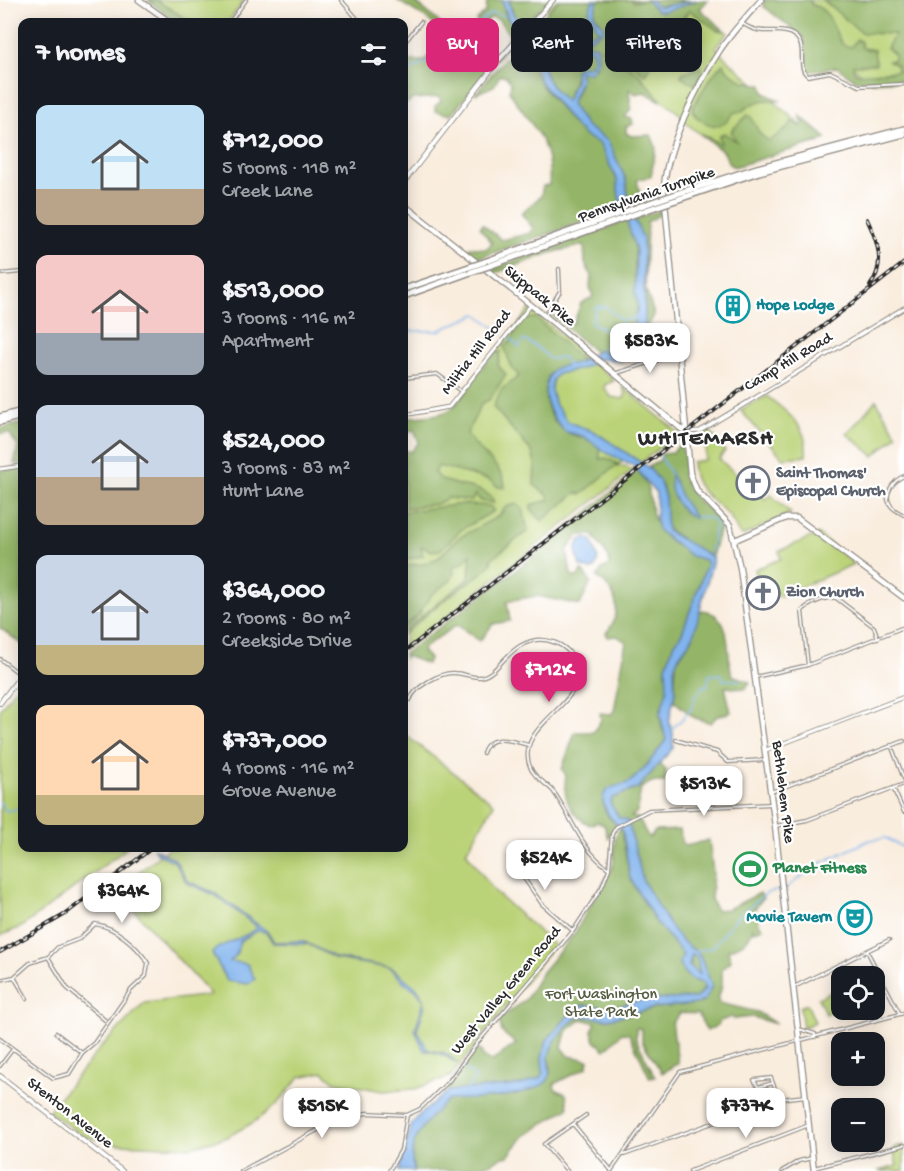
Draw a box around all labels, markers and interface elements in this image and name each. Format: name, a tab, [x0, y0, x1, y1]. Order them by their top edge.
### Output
chip: Buy	[426, 18, 499, 72]
chip: Rent	[511, 18, 593, 72]
chip: Filters	[605, 18, 702, 72]
icon: filters	[357, 38, 390, 71]
text: 7 homes	[36, 39, 125, 70]
text: $712,000	[222, 127, 323, 158]
icon: home	[84, 129, 156, 201]
text: 5 rooms · 118 m²	[222, 158, 356, 181]
street label: Pennsylvania Turnpike	[575, 164, 718, 229]
text: Creek Lane	[222, 181, 312, 204]
street label: Skippack Pike	[499, 262, 579, 332]
text: $513,000	[222, 277, 324, 308]
icon: home	[84, 279, 156, 351]
building icon: Hope Lodge	[715, 288, 751, 324]
place label: Hope Lodge	[756, 297, 835, 316]
street label: Militia Hill Road	[438, 305, 517, 399]
text: 3 rooms · 116 m²	[222, 308, 355, 331]
pin: $583K	[608, 323, 692, 374]
street label: Camp Hill Road	[742, 329, 838, 397]
text: Apartment	[222, 331, 312, 354]
text: $583K	[624, 331, 676, 354]
text: $524,000	[222, 427, 325, 458]
district label: WHITEMARSH	[637, 427, 774, 453]
icon: home	[84, 429, 156, 501]
text: 3 rooms · 83 m²	[222, 458, 350, 481]
church icon: Saint Thomas' Episcopal Church	[735, 465, 771, 501]
place label: Saint Thomas' Episcopal Church	[776, 465, 886, 502]
text: Hunt Lane	[222, 481, 303, 504]
church icon: Zion Church	[745, 575, 781, 611]
text: $364,000	[222, 577, 325, 608]
icon: home	[84, 579, 156, 651]
place label: Zion Church	[786, 584, 864, 603]
text: 2 rooms · 80 m²	[222, 608, 351, 631]
text: Creekside Drive	[222, 631, 352, 654]
pin: $712K	[507, 652, 591, 703]
text: $712K	[525, 660, 573, 683]
text: $737,000	[222, 727, 327, 758]
icon: home	[84, 729, 156, 801]
street label: Bethlehem Pike	[766, 739, 798, 845]
text: 4 rooms · 116 m²	[222, 758, 355, 781]
pin: $513K	[662, 766, 746, 817]
text: $513K	[680, 774, 728, 797]
text: Grove Avenue	[222, 781, 336, 804]
pin: $524K	[503, 840, 587, 891]
text: $524K	[520, 848, 570, 871]
sports icon: Planet Fitness	[732, 851, 768, 887]
place label: Planet Fitness	[772, 860, 867, 879]
pin: $364K	[80, 873, 164, 924]
text: $364K	[97, 881, 147, 904]
theatre icon: Movie Tavern	[837, 900, 873, 936]
place label: Movie Tavern	[746, 909, 832, 928]
street label: West Valley Green Road	[448, 922, 567, 1059]
map controls	[831, 966, 885, 1152]
button: locate	[831, 966, 885, 1020]
park label: Fort Washington State Park	[544, 986, 657, 1023]
button: +	[831, 1032, 885, 1086]
street label: Stenton Avenue	[22, 1074, 116, 1154]
pin: $515K	[280, 1088, 364, 1139]
pin: $737K	[704, 1088, 788, 1139]
text: $515K	[297, 1096, 347, 1119]
text: $737K	[720, 1096, 772, 1119]
button: −	[831, 1098, 885, 1152]

